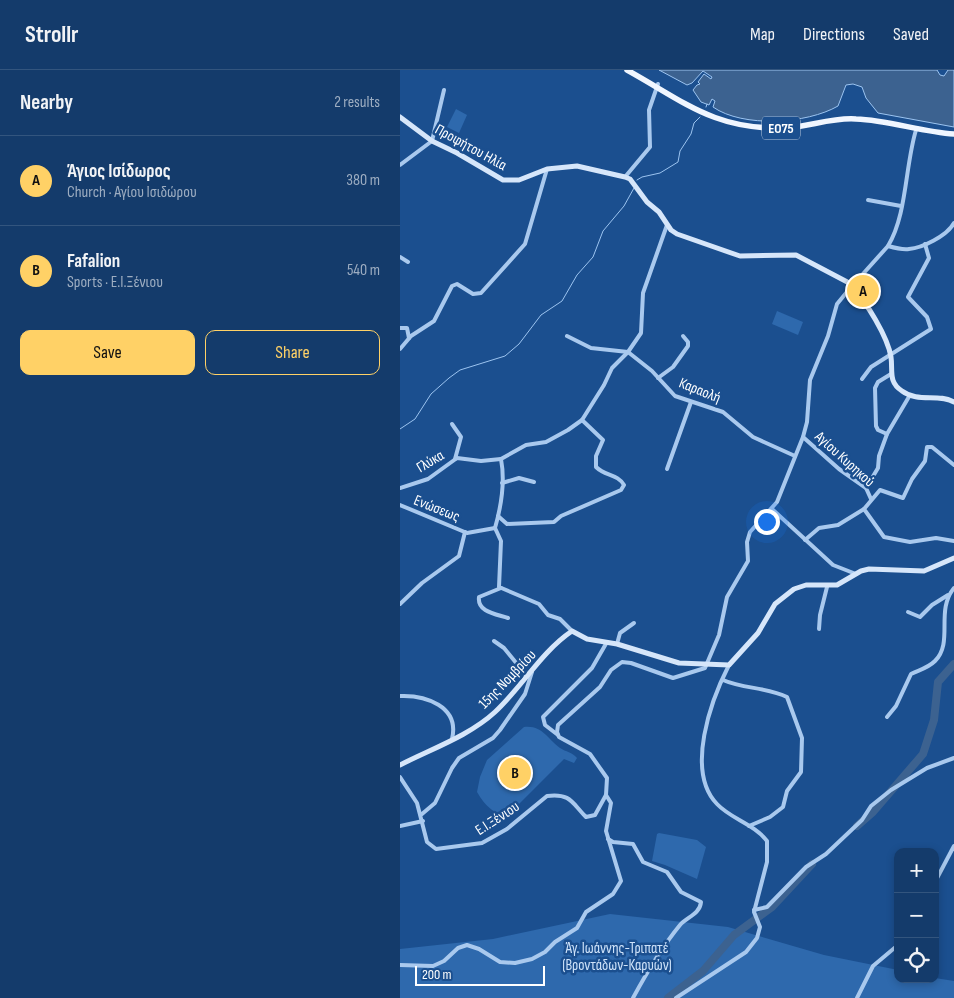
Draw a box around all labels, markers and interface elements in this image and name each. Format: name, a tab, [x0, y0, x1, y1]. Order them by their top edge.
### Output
text: Strollr	[25, 20, 79, 49]
text: Map	[750, 24, 775, 45]
text: Directions	[803, 24, 865, 45]
text: Saved	[893, 24, 929, 45]
text: Nearby	[20, 90, 73, 115]
text: 2 results	[334, 93, 380, 112]
road number: ΕΟ75	[762, 116, 800, 140]
street label: Προφήτου Ηλία	[431, 120, 511, 175]
text: Άγιος Ισίδωρος	[67, 160, 171, 183]
text: A	[32, 171, 40, 190]
text: 380 m	[346, 171, 380, 190]
text: Church · Αγίου Ισιδώρου	[67, 183, 197, 202]
text: Fafalion	[67, 250, 120, 273]
text: B	[32, 261, 40, 280]
text: 540 m	[347, 261, 380, 280]
pin: A	[847, 272, 879, 310]
text: Sports · Ε.Ι.Ξένιου	[67, 273, 163, 292]
button: Save	[20, 330, 195, 375]
button: Share	[205, 330, 380, 375]
street label: Καραολή	[676, 374, 724, 407]
street label: Αγίου Κυρηκού	[810, 427, 879, 491]
street label: Γλύκα	[413, 446, 448, 477]
street label: Ενώσεως	[411, 491, 463, 526]
your location	[754, 509, 780, 535]
street label: 15ης Νομβρίου	[474, 646, 540, 713]
pin: B	[499, 754, 531, 792]
street label: Ε.Ι.Ξένιου	[472, 797, 523, 840]
map controls	[894, 848, 939, 983]
button: +	[894, 848, 939, 893]
button: −	[894, 893, 939, 938]
button: locate	[894, 938, 939, 983]
park label: Άγ. Ιωάννης-Τριπατέ (Βροντάδων-Καρυών)	[562, 939, 672, 975]
scale bar	[415, 963, 545, 986]
text: 200 m	[422, 966, 451, 983]

